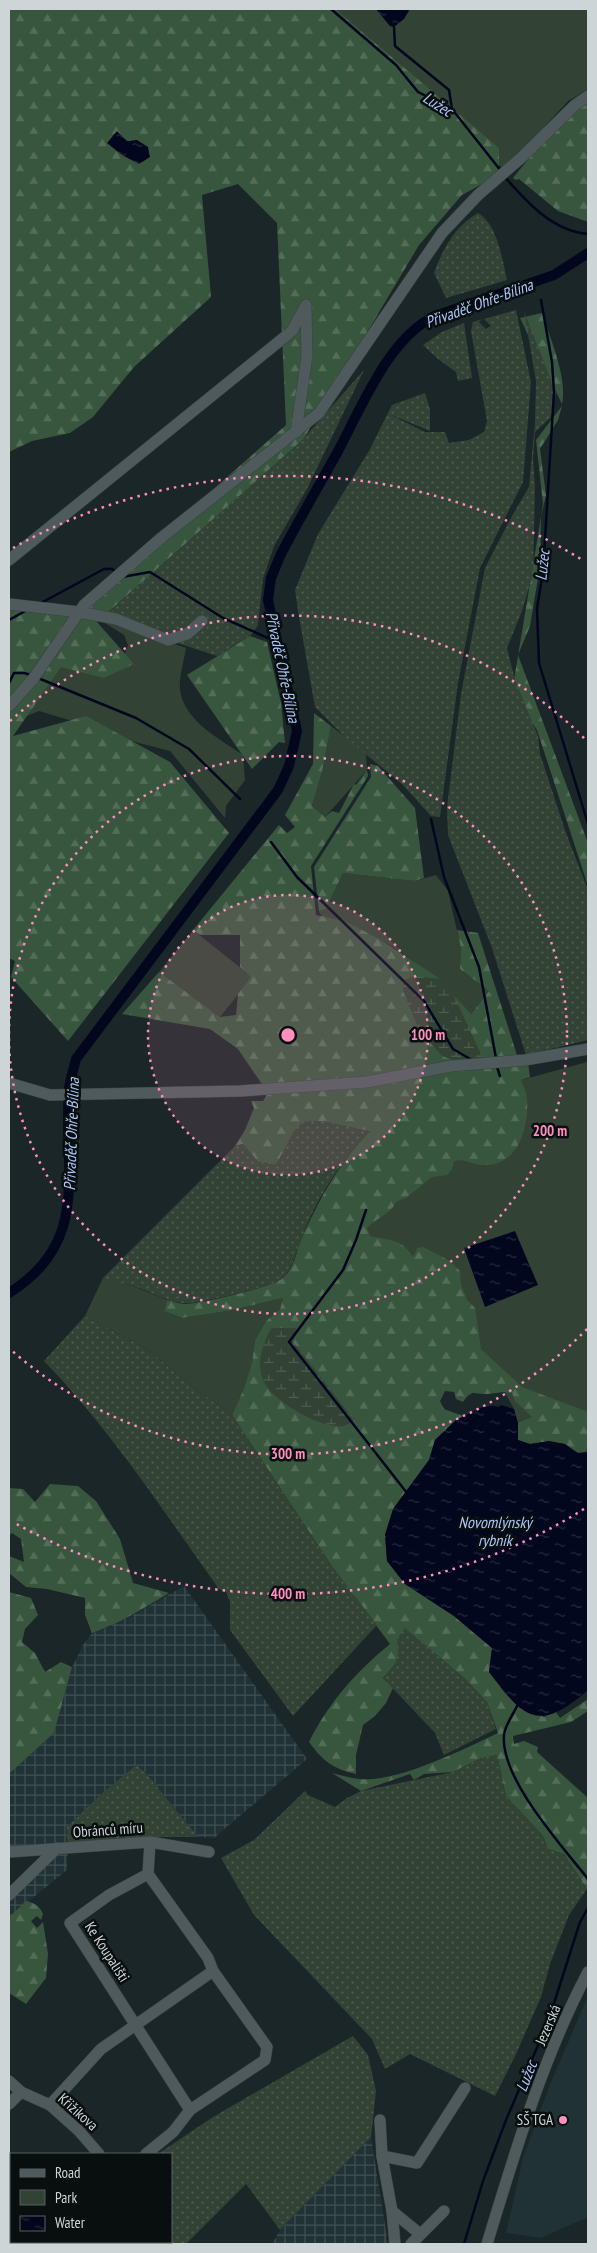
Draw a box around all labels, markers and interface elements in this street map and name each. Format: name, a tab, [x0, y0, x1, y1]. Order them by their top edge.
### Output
water label: Lužec	[420, 87, 458, 122]
water label: Přivaděč Ohře-Bílina	[422, 274, 537, 332]
water label: Lužec	[530, 546, 554, 582]
water label: Přivaděč Ohře-Bílina	[261, 610, 305, 726]
text: 100 m	[411, 1025, 445, 1044]
centre of rings	[279, 1026, 297, 1044]
water label: Přivaděč Ohře-Bílina	[59, 1076, 83, 1191]
text: 200 m	[533, 1121, 567, 1140]
text: 300 m	[271, 1444, 305, 1463]
water label: Novomlýnský rybník	[458, 1512, 534, 1550]
text: 400 m	[271, 1584, 305, 1603]
street label: Obránců míru	[72, 1818, 144, 1841]
street label: Ke Koupališti	[81, 1918, 134, 1985]
street label: Jezerská	[530, 2002, 565, 2049]
water label: Lužec	[511, 2056, 542, 2094]
street label: Křižíkova	[54, 2089, 102, 2134]
place label: SŠ TGA	[517, 2110, 554, 2129]
marker: SŠ TGA	[557, 2114, 569, 2126]
legend	[10, 2153, 172, 2243]
text: Road	[55, 2163, 81, 2182]
text: Park	[55, 2188, 77, 2207]
text: Water	[55, 2213, 86, 2232]

